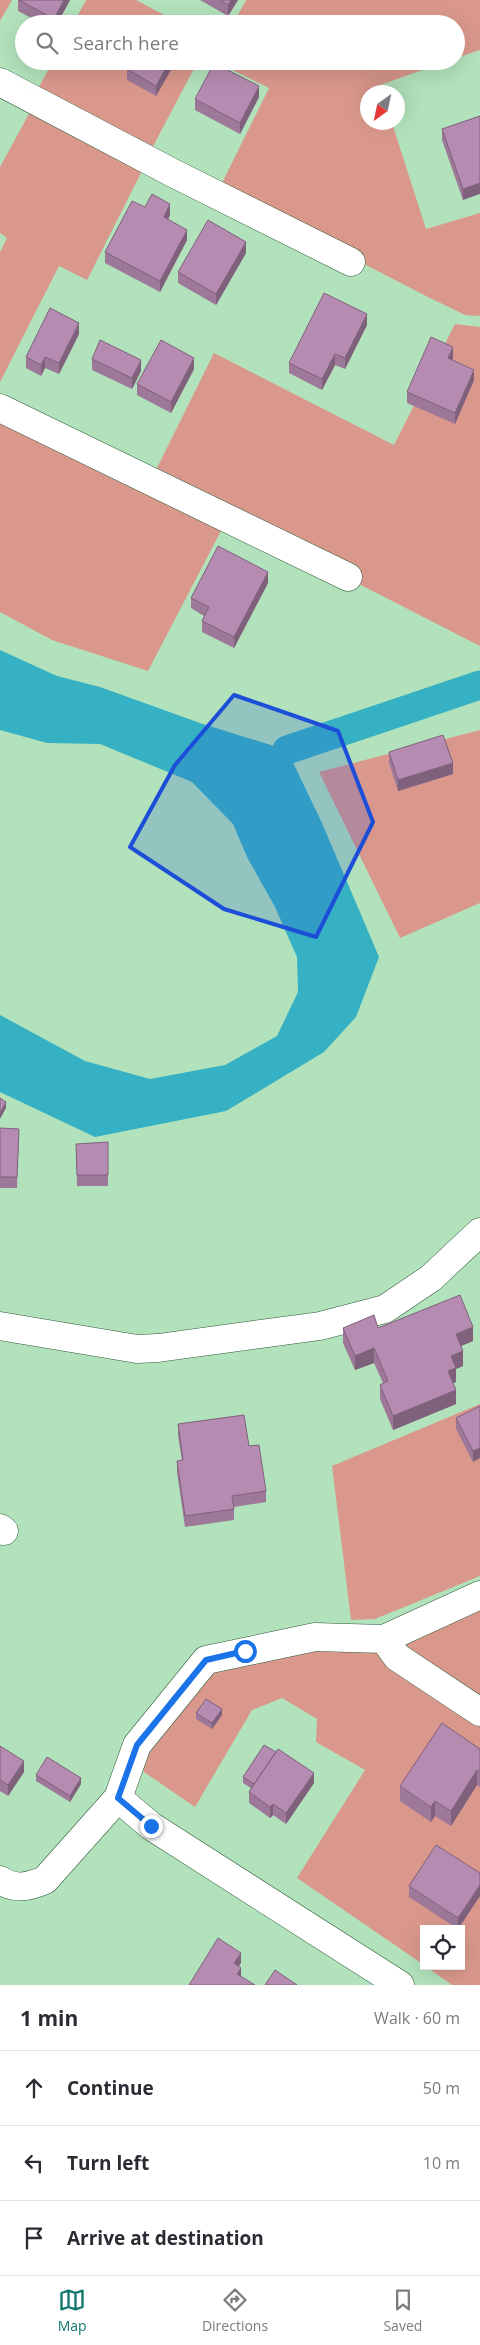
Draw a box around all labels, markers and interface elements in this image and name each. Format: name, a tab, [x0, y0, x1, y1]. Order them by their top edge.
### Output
search box	[15, 15, 465, 70]
icon: search	[33, 29, 61, 57]
text: Search here	[73, 30, 179, 56]
north arrow	[360, 85, 405, 130]
route start	[234, 1640, 257, 1663]
route end	[140, 1815, 163, 1838]
map controls	[420, 1925, 465, 1970]
button: locate	[420, 1925, 465, 1970]
text: 1 min	[20, 2004, 78, 2032]
text: Walk · 60 m	[374, 2007, 460, 2029]
icon: ahead	[20, 2074, 48, 2102]
text: Continue	[67, 2075, 154, 2101]
text: 50 m	[423, 2077, 460, 2099]
icon: left	[20, 2149, 48, 2177]
text: Turn left	[67, 2150, 149, 2176]
text: 10 m	[423, 2152, 460, 2174]
icon: arrive	[20, 2224, 48, 2252]
text: Arrive at destination	[67, 2225, 264, 2251]
tab: Map	[58, 2286, 87, 2335]
tab: Directions	[202, 2286, 268, 2335]
tab: Saved	[383, 2286, 422, 2335]

